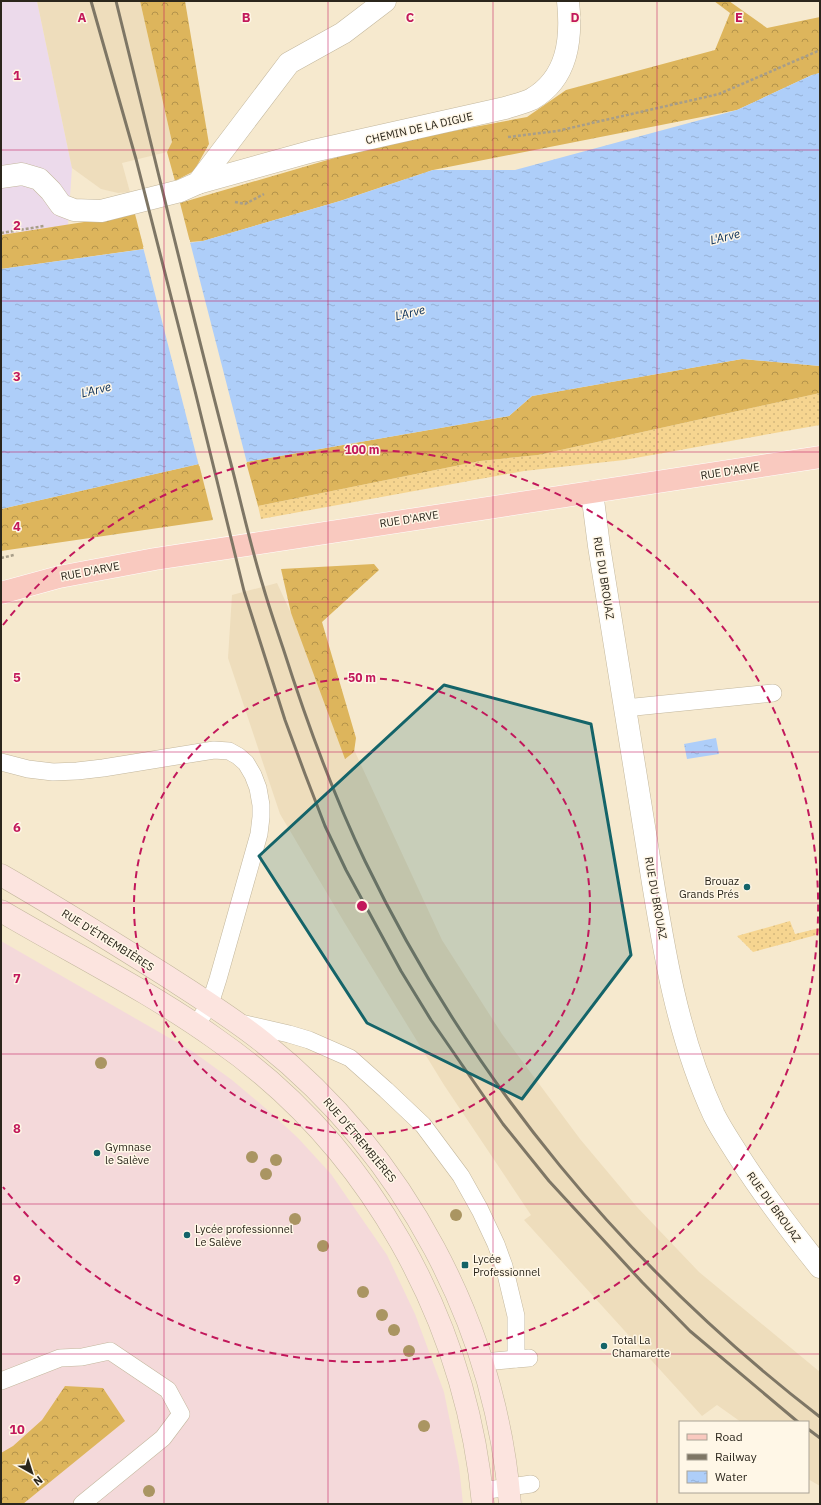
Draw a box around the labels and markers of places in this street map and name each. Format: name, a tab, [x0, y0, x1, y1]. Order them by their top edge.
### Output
place label: Brouaz Grands Prés	[679, 874, 739, 901]
marker: Brouaz Grands Prés	[742, 882, 752, 892]
centre of rings	[355, 899, 369, 913]
place label: Gymnase le Salève	[105, 1140, 151, 1167]
marker: Gymnase le Salève	[92, 1148, 102, 1158]
place label: Lycée professionnel Le Salève	[195, 1222, 293, 1249]
marker: Lycée professionnel Le Salève	[182, 1230, 192, 1240]
place label: Lycée Professionnel	[473, 1252, 540, 1279]
marker: Lycée Professionnel	[460, 1260, 470, 1270]
place label: Total La Chamarette	[612, 1333, 670, 1360]
marker: Total La Chamarette	[599, 1341, 609, 1351]

